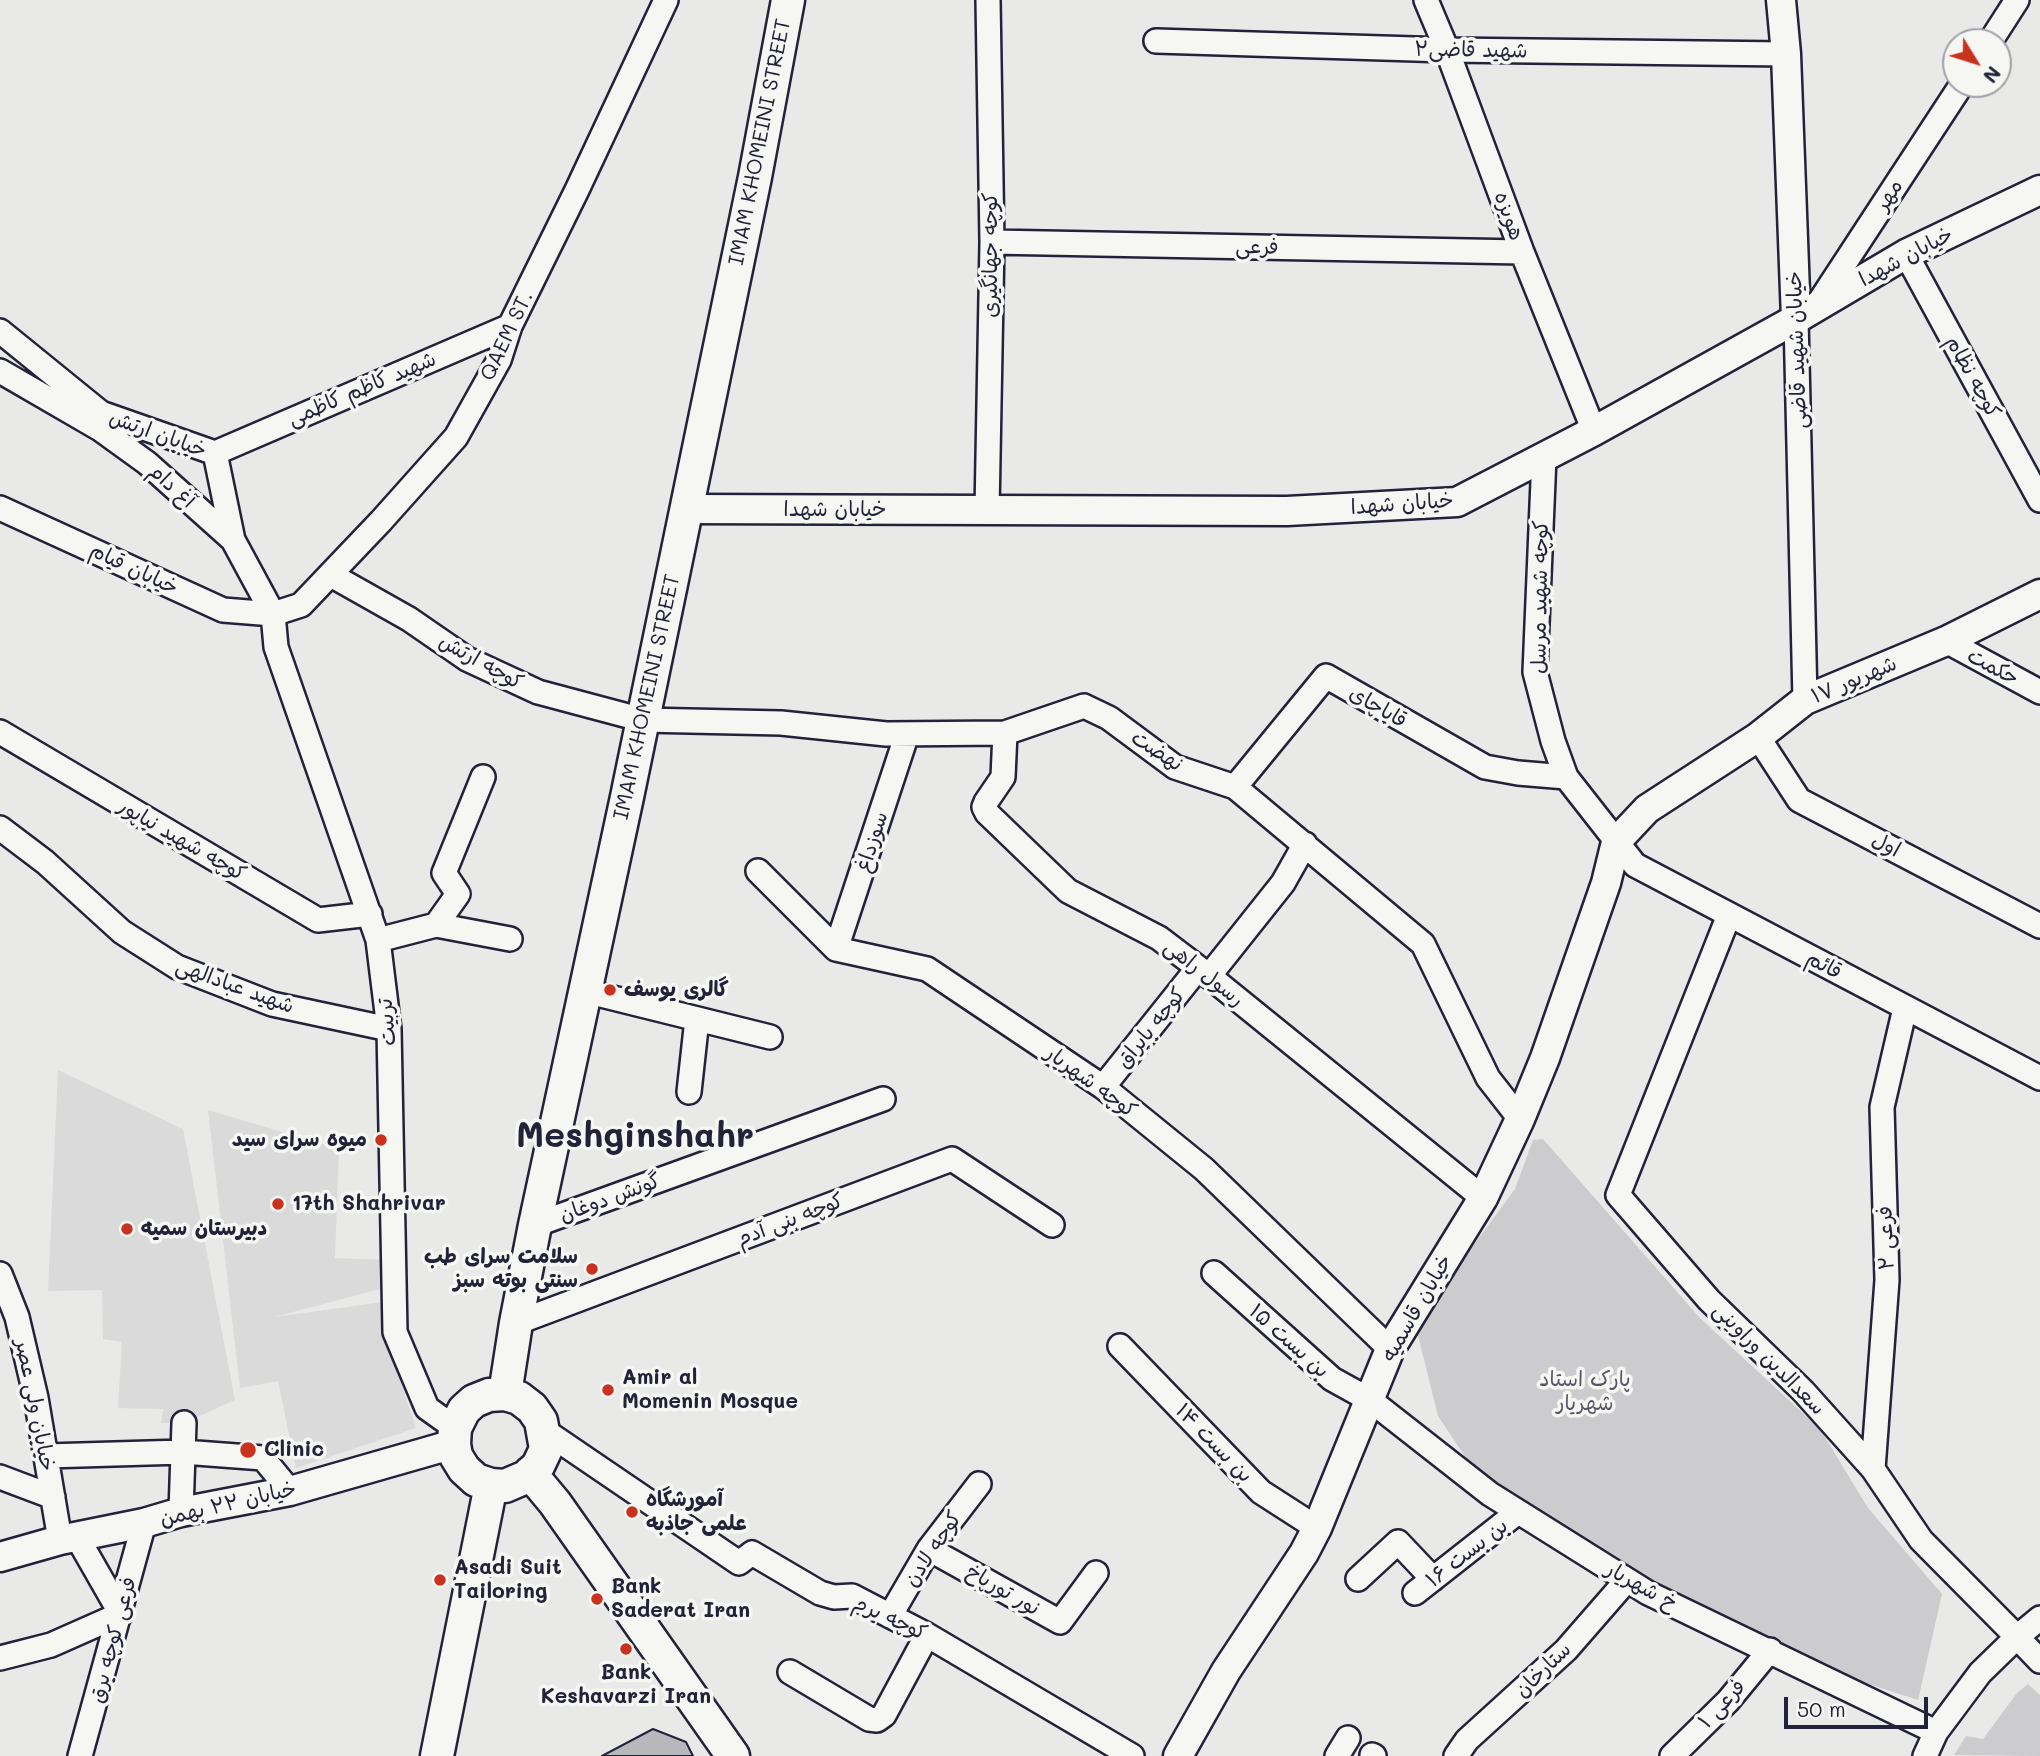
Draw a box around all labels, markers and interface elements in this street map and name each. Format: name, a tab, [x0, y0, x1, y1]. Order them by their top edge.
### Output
street label: IMAM KHOMEINI STREET	[724, 17, 796, 267]
north arrow	[1942, 28, 2012, 98]
street label: شهید قاضی۲	[1414, 36, 1528, 64]
text: N	[1978, 62, 2007, 88]
street label: مهر	[1870, 175, 1908, 215]
street label: هویزه	[1489, 188, 1529, 244]
street label: کوچه جهانگیری	[978, 192, 1004, 318]
street label: خیابان شهدا	[1855, 222, 1957, 292]
street label: فرعی	[1235, 234, 1279, 260]
street label: خیابان شهید قاضی	[1782, 271, 1812, 429]
street label: QAEM ST.	[475, 287, 539, 385]
street label: کوچه نظام	[1940, 331, 2006, 423]
street label: شهید کاظم کاظمی	[284, 346, 440, 432]
street label: خیابان ارتش	[106, 405, 210, 463]
street label: آغ دام	[143, 459, 201, 513]
street label: خیابان شهدا	[1350, 488, 1454, 520]
street label: خیابان شهدا	[784, 497, 886, 523]
street label: کوچه شهید مرسل	[1526, 520, 1554, 674]
street label: خیابان قیام	[86, 538, 182, 600]
street label: IMAM KHOMEINI STREET	[609, 572, 685, 822]
street label: کوچه ارتش	[434, 629, 528, 695]
street label: حکمت	[1963, 643, 2023, 691]
street label: ۱۷ شهریور	[1807, 651, 1901, 709]
street label: قایاچای	[1345, 680, 1411, 734]
street label: نهضت	[1126, 725, 1188, 777]
street label: کوچه شهید نیاپور	[113, 793, 251, 887]
street label: سوزداغ	[850, 809, 894, 875]
street label: اول	[1867, 827, 1905, 863]
street label: رسول راهی	[1159, 934, 1249, 1012]
street label: قائم	[1802, 945, 1846, 985]
street label: شهید عبادالهی	[172, 953, 298, 1019]
place label: گالری یوسف	[624, 977, 729, 1003]
marker: گالری یوسف	[602, 982, 618, 998]
street label: کوچه بایراق	[1111, 983, 1191, 1073]
street label: تربیت	[372, 997, 402, 1047]
street label: کوچه شهریار	[1040, 1040, 1142, 1124]
district label: Meshginshahr	[516, 1115, 754, 1157]
place label: میوه سرای سید	[232, 1127, 367, 1153]
marker: میوه سرای سید	[373, 1132, 389, 1148]
street label: گونش دوغان	[556, 1168, 664, 1228]
street label: کوچه بنی آدم	[733, 1188, 847, 1252]
place label: 17th Shahrivar	[292, 1191, 446, 1217]
marker: 17th Shahrivar	[270, 1196, 286, 1212]
street label: فرعی ۲	[1872, 1205, 1900, 1271]
place label: دبیرستان سمیه	[141, 1216, 267, 1242]
marker: دبیرستان سمیه	[119, 1221, 135, 1237]
place label: سلامت سرای طب سنتی بوته سبز	[424, 1244, 578, 1294]
street label: خیابان قاسمیه	[1376, 1250, 1458, 1366]
marker: سلامت سرای طب سنتی بوته سبز	[584, 1261, 600, 1277]
street label: سعدالدین وراوینی	[1708, 1298, 1830, 1420]
street label: بن بست ۱۵	[1244, 1299, 1334, 1383]
street label: خیابان ولی عصر	[10, 1337, 60, 1473]
place label: Amir al Momenin Mosque	[622, 1365, 798, 1415]
park label: پارک استاد شهریار	[1539, 1367, 1631, 1417]
marker: Amir al Momenin Mosque	[600, 1382, 616, 1398]
street label: بن بست ۱۴	[1170, 1398, 1258, 1488]
place label: Clinic	[264, 1437, 324, 1463]
marker: Clinic	[238, 1440, 258, 1460]
street label: خیابان ۲۲ بهمن	[157, 1476, 299, 1532]
place label: آمورشگاه علمی جاذبه	[646, 1487, 746, 1537]
marker: آمورشگاه علمی جاذبه	[624, 1504, 640, 1520]
street label: کوچه لادن	[899, 1506, 967, 1592]
street label: بن بست ۱۶	[1421, 1513, 1513, 1593]
place label: Asadi Suit Tailoring	[454, 1555, 562, 1605]
street label: خ شهریار	[1601, 1556, 1681, 1616]
street label: نور تورپاخ	[962, 1559, 1044, 1621]
marker: Asadi Suit Tailoring	[432, 1572, 448, 1588]
street label: فرعی کوچه برق	[84, 1574, 142, 1706]
place label: Bank Saderat Iran	[611, 1574, 750, 1624]
street label: کوچه برم	[849, 1590, 931, 1646]
marker: Bank Saderat Iran	[589, 1591, 605, 1607]
street label: ستارخان	[1510, 1637, 1576, 1703]
marker: Bank Keshavarzi Iran	[618, 1641, 634, 1657]
place label: Bank Keshavarzi Iran	[541, 1660, 711, 1710]
street label: فرعی ۱	[1693, 1674, 1751, 1734]
scale bar	[1788, 1682, 1932, 1726]
text: 50 m	[1797, 1695, 1846, 1722]

